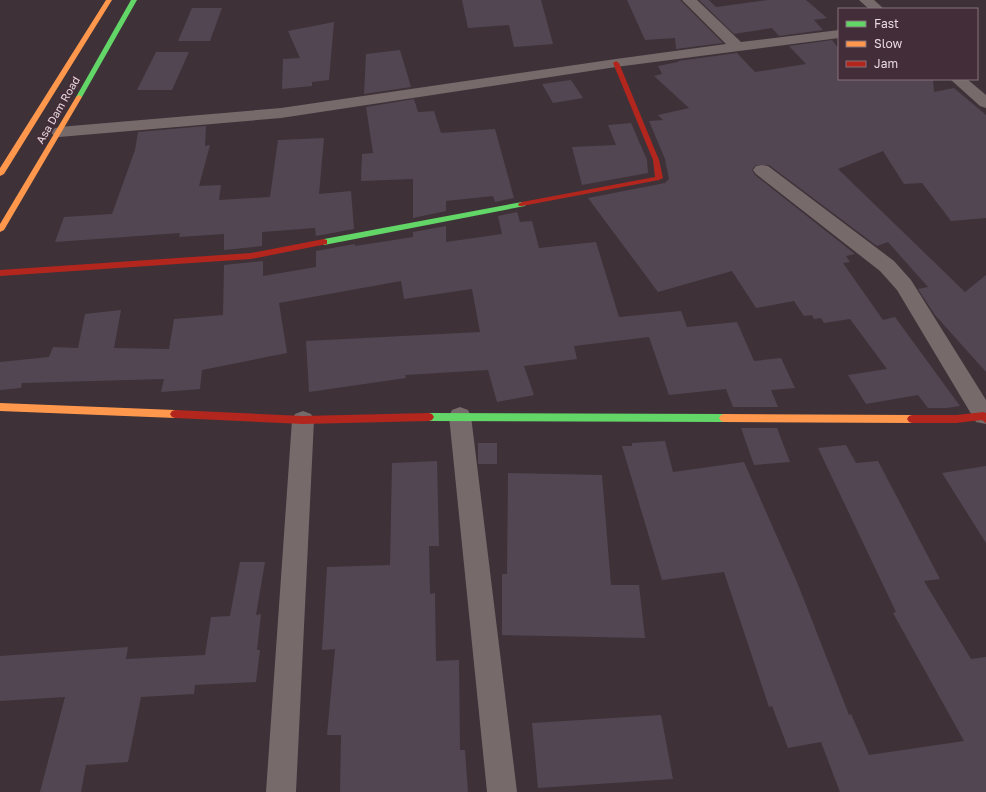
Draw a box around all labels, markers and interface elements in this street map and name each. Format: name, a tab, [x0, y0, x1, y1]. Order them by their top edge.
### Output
legend	[838, 8, 978, 80]
text: Fast	[874, 16, 899, 31]
text: Slow	[874, 36, 902, 51]
text: Jam	[874, 56, 898, 71]
street label: Asa Dam Road	[33, 74, 82, 146]

